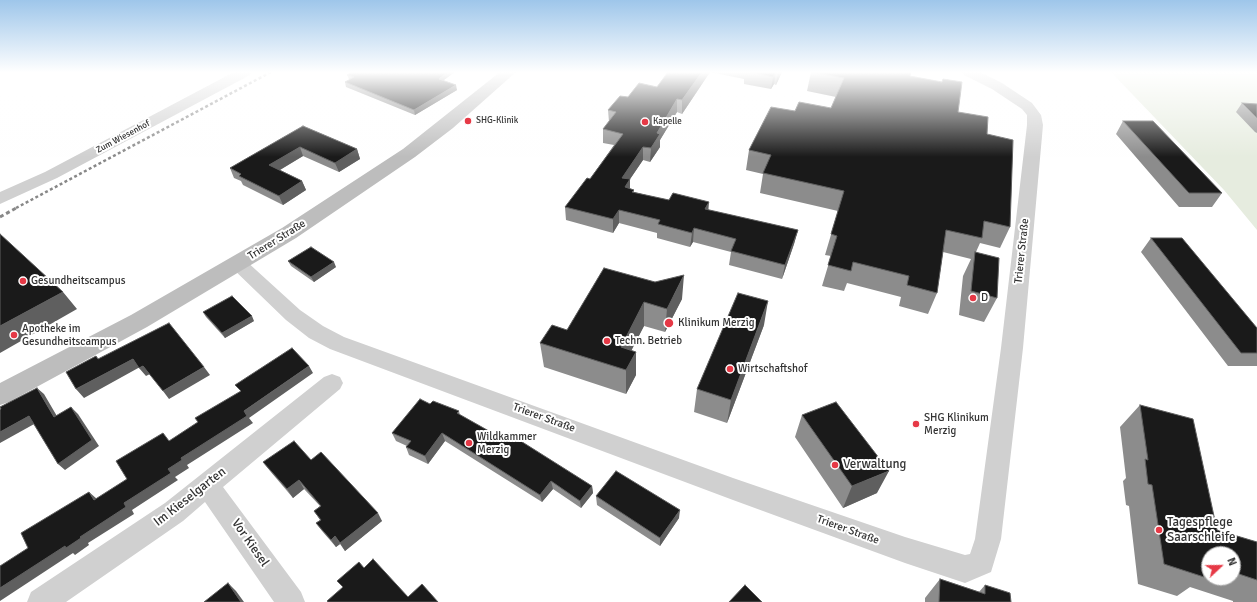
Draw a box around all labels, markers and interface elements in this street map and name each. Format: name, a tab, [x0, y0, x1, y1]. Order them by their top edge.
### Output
marker: SHG-Klinik	[463, 116, 473, 126]
place label: SHG-Klinik	[476, 116, 518, 126]
marker: Kapelle	[640, 117, 650, 127]
place label: Kapelle	[653, 117, 682, 127]
street label: Zum Wiesenhof	[94, 118, 152, 156]
street label: Trierer Straße	[246, 217, 308, 263]
street label: Trierer Straße	[1012, 218, 1032, 284]
place label: Gesundheitscampus	[31, 274, 126, 288]
marker: Gesundheitscampus	[18, 276, 28, 286]
place label: D	[981, 291, 988, 305]
marker: D	[968, 293, 978, 303]
place label: Klinikum Merzig	[678, 316, 754, 330]
marker: Klinikum Merzig	[663, 317, 675, 329]
place label: Apotheke im Gesundheitscampus	[22, 322, 117, 348]
marker: Apotheke im Gesundheitscampus	[9, 330, 19, 340]
place label: Techn. Betrieb	[615, 334, 682, 348]
marker: Techn. Betrieb	[602, 336, 612, 346]
place label: Wirtschaftshof	[738, 362, 807, 376]
marker: Wirtschaftshof	[725, 364, 735, 374]
street label: Trierer Straße	[511, 401, 577, 435]
place label: SHG Klinikum Merzig	[924, 411, 989, 437]
marker: SHG Klinikum Merzig	[911, 419, 921, 429]
place label: Wildkammer Merzig	[477, 430, 537, 456]
marker: Wildkammer Merzig	[464, 438, 474, 448]
place label: Verwaltung	[843, 457, 906, 473]
marker: Verwaltung	[830, 460, 840, 470]
street label: Im Kieselgarten	[151, 464, 229, 530]
street label: Trierer Straße	[815, 513, 881, 547]
place label: Tagespflege Saarschleife	[1167, 515, 1235, 546]
street label: Vor Kiesel	[228, 516, 272, 570]
marker: Tagespflege Saarschleife	[1154, 525, 1164, 535]
north arrow	[1201, 546, 1241, 586]
text: N	[1224, 556, 1239, 568]

